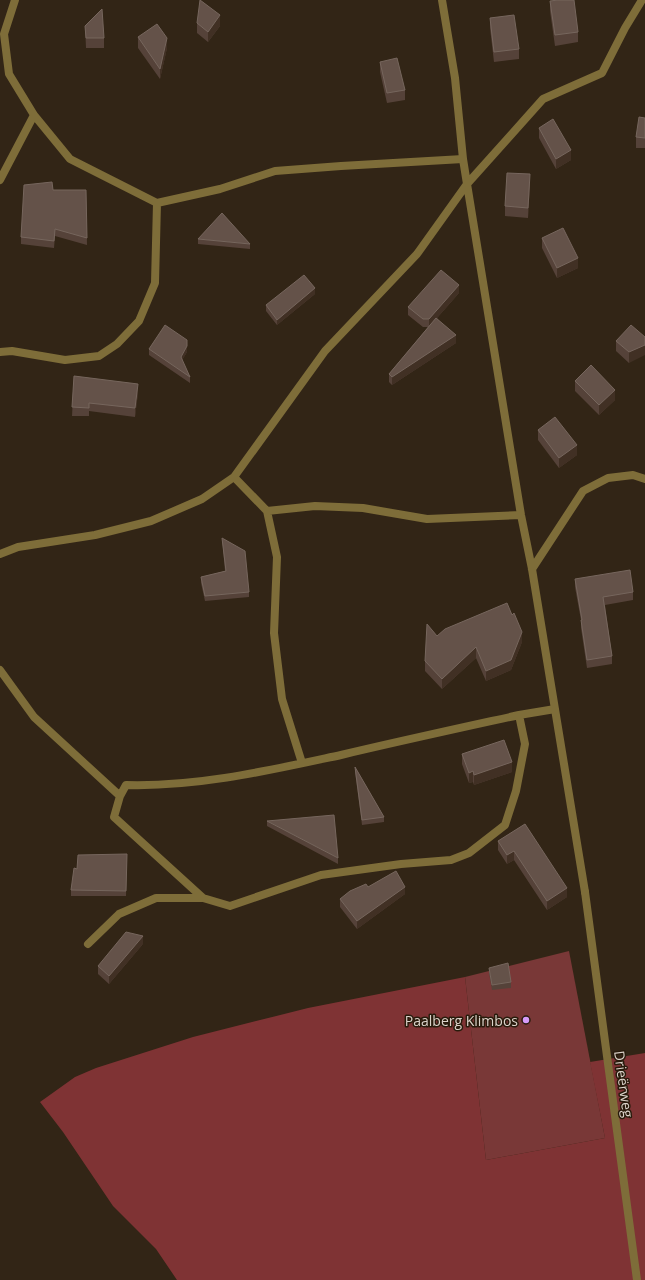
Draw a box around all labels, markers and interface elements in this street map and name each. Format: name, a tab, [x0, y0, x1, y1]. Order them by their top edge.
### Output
place label: Paalberg Klimbos	[405, 1011, 518, 1030]
marker: Paalberg Klimbos	[521, 1015, 531, 1025]
street label: Drieërweg	[610, 1049, 638, 1119]

